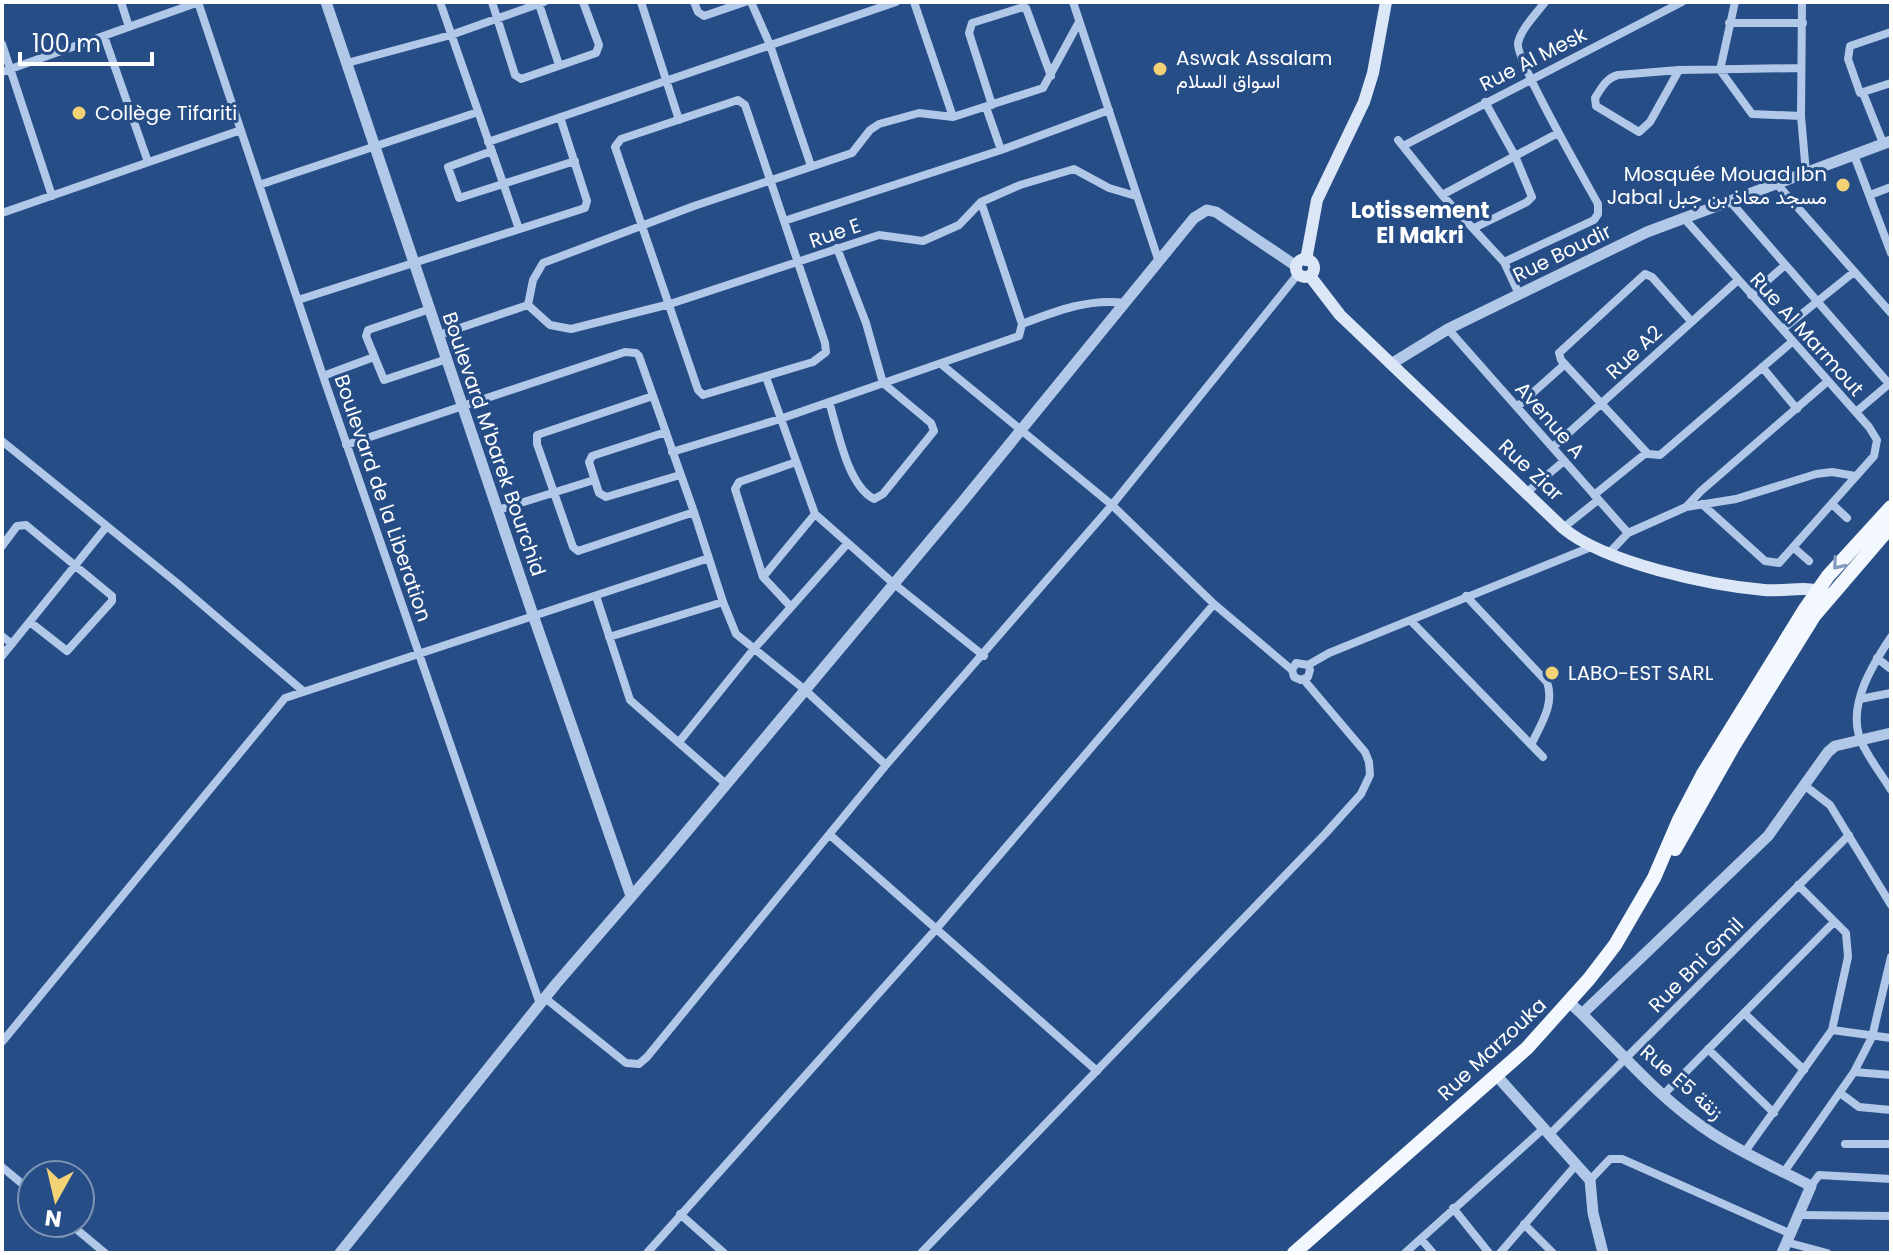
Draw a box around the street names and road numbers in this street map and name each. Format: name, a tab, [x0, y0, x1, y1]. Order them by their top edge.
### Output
street label: Rue Al Mesk	[1475, 20, 1592, 98]
street label: Rue E	[805, 211, 865, 255]
street label: Rue Boudir	[1508, 217, 1616, 289]
street label: Rue Al Marmout	[1744, 266, 1870, 402]
street label: Boulevard M'barek Bourchid	[436, 308, 552, 580]
street label: Rue A2	[1600, 319, 1668, 385]
street label: Boulevard de la Liberation	[328, 371, 438, 625]
street label: Avenue A	[1509, 375, 1591, 465]
street label: Rue Ziar	[1492, 433, 1570, 507]
street label: Rue Bni Gmil	[1642, 911, 1750, 1019]
street label: Rue Marzouka	[1431, 991, 1553, 1107]
street label: Rue E5 زنقة	[1634, 1038, 1730, 1126]

